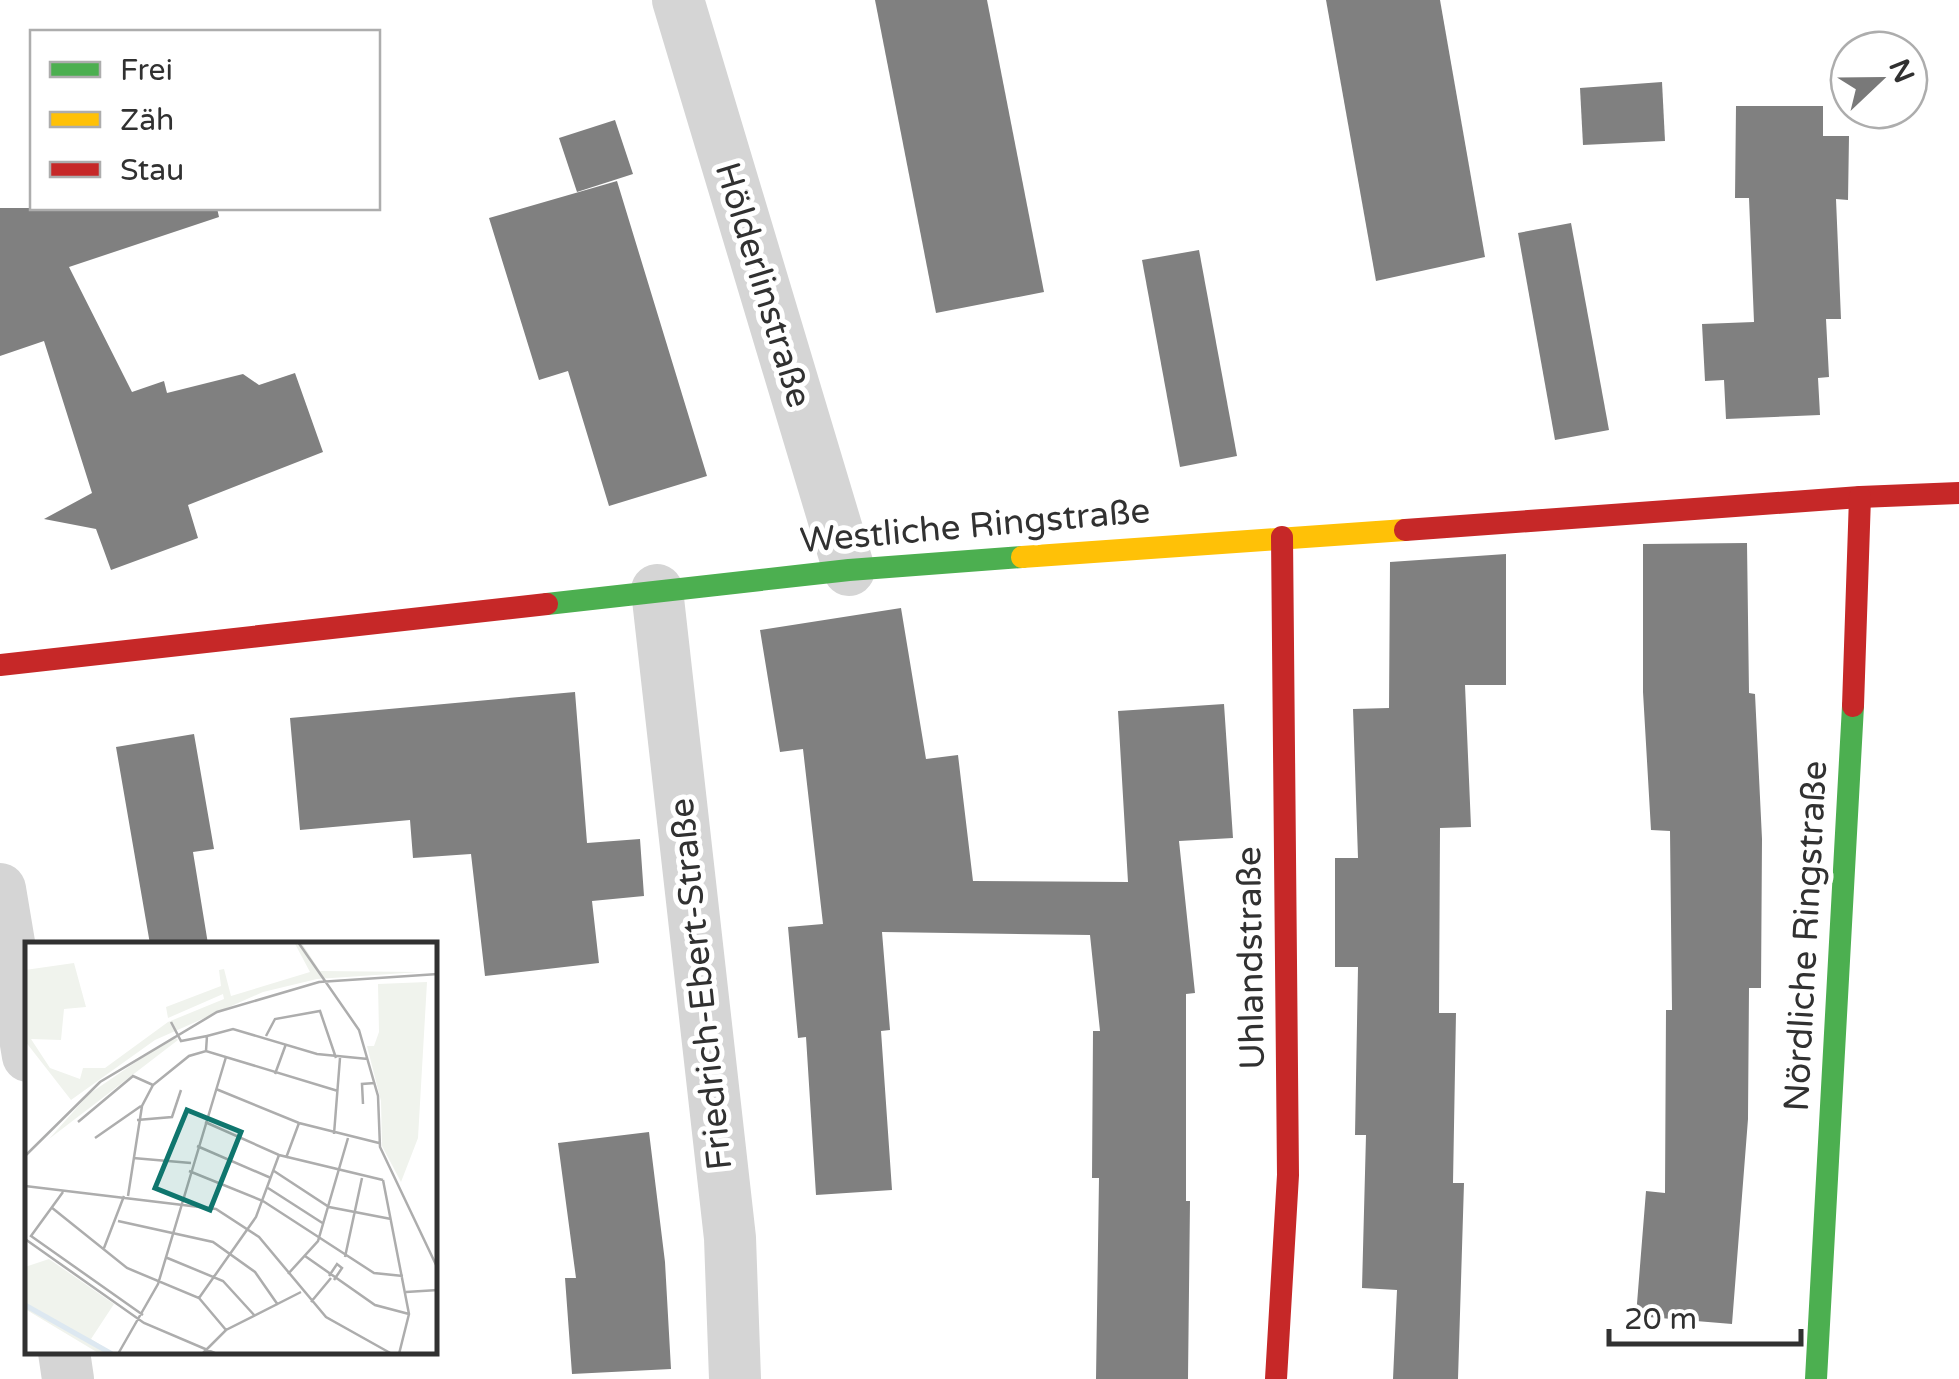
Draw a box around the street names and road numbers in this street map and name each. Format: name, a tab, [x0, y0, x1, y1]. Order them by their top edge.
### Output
street label: Hölderlinstraße	[706, 157, 820, 413]
street label: Westliche Ringstraße	[798, 490, 1152, 562]
street label: Nördliche Ringstraße	[1776, 759, 1836, 1113]
street label: Friedrich-Ebert-Straße	[661, 796, 741, 1172]
street label: Uhlandstraße	[1228, 846, 1274, 1070]

